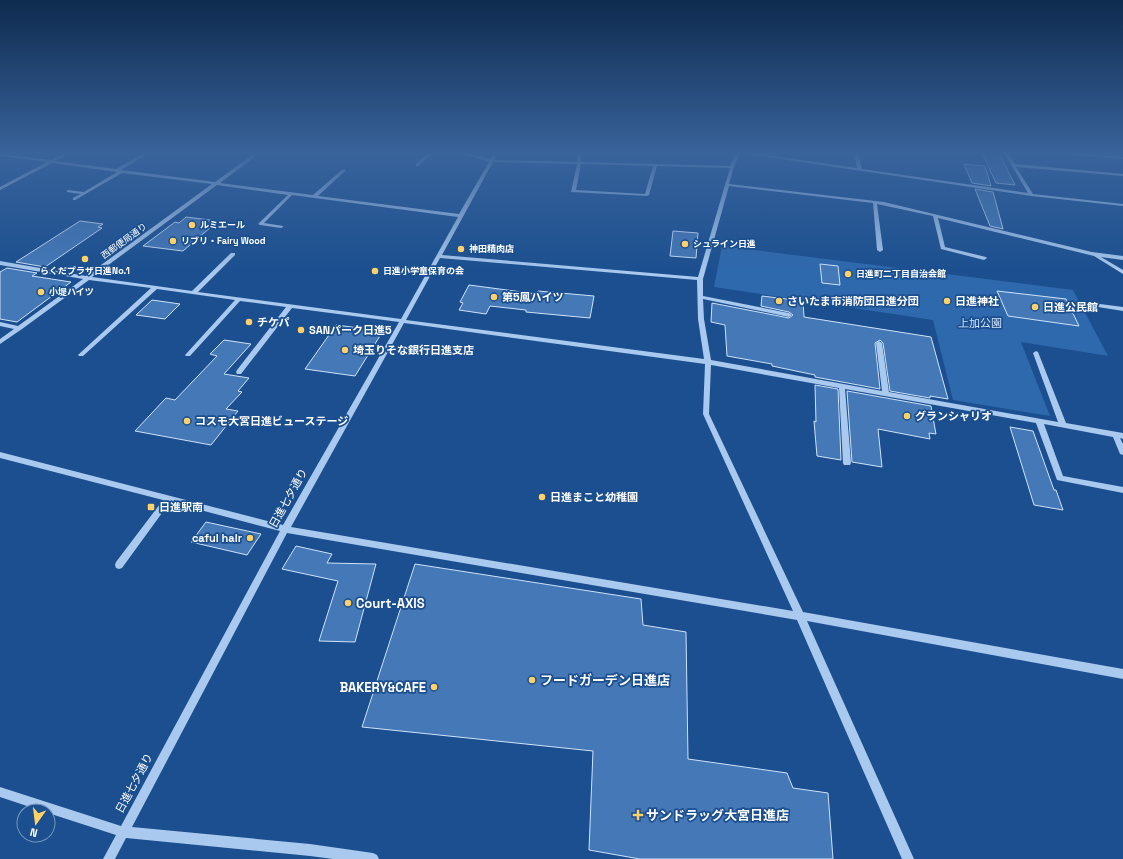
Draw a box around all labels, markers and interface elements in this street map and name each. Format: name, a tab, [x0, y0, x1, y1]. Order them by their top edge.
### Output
place label: ルミエール	[200, 219, 245, 231]
street label: 西郵便局通り	[99, 220, 149, 262]
marker: ルミエール	[187, 220, 197, 230]
place label: リブリ・Fairy Wood	[181, 235, 266, 247]
marker: リブリ・Fairy Wood	[168, 236, 178, 246]
place label: シュライン日進	[693, 238, 756, 250]
marker: シュライン日進	[680, 239, 690, 249]
place label: 神田精肉店	[469, 243, 514, 255]
marker: 神田精肉店	[456, 244, 466, 254]
marker: らくだプラザ日進No.1	[80, 254, 90, 264]
place label: らくだプラザ日進No.1	[40, 265, 130, 277]
place label: 日進小学童保育の会	[383, 265, 464, 277]
marker: 日進小学童保育の会	[370, 266, 380, 276]
place label: 日進町二丁目自治会館	[856, 268, 946, 280]
marker: 日進町二丁目自治会館	[843, 269, 853, 279]
place label: 小堤ハイツ	[49, 286, 94, 298]
marker: 小堤ハイツ	[36, 287, 46, 297]
place label: 第5鳳ハイツ	[502, 290, 563, 304]
marker: 第5鳳ハイツ	[489, 292, 499, 302]
place label: さいたま市消防団日進分団	[787, 294, 919, 308]
place label: 日進神社	[955, 294, 999, 308]
marker: さいたま市消防団日進分団	[774, 296, 784, 306]
marker: 日進神社	[942, 296, 952, 306]
place label: 日進公民館	[1043, 300, 1098, 314]
marker: 日進公民館	[1030, 302, 1040, 312]
place label: チケパ	[257, 315, 290, 329]
park label: 上加公園	[958, 316, 1002, 330]
marker: チケパ	[244, 317, 254, 327]
place label: SANパーク日進5	[309, 323, 392, 337]
marker: SANパーク日進5	[296, 325, 306, 335]
place label: 埼玉りそな銀行日進支店	[353, 343, 474, 357]
marker: 埼玉りそな銀行日進支店	[340, 345, 350, 355]
place label: グランシャリオ	[915, 409, 992, 423]
marker: グランシャリオ	[902, 411, 912, 421]
place label: コスモ大宮日進ビューステージ	[195, 414, 348, 428]
marker: コスモ大宮日進ビューステージ	[182, 416, 192, 426]
street label: 日進七夕通り	[266, 466, 310, 530]
place label: 日進まこと幼稚園	[550, 490, 638, 504]
marker: 日進まこと幼稚園	[537, 492, 547, 502]
place label: 日進駅南	[159, 500, 203, 514]
marker: 日進駅南	[146, 502, 156, 512]
place label: caful hair	[192, 531, 243, 545]
marker: caful hair	[245, 533, 255, 543]
place label: Court-AXIS	[356, 595, 425, 612]
marker: Court-AXIS	[343, 598, 353, 608]
place label: フードガーデン日進店	[540, 672, 670, 689]
marker: フードガーデン日進店	[527, 675, 537, 685]
place label: BAKERY&CAFE	[339, 679, 426, 696]
marker: BAKERY&CAFE	[429, 682, 439, 692]
street label: 日進七夕通り	[112, 751, 156, 815]
north arrow	[16, 803, 56, 843]
place label: サンドラッグ大宮日進店	[646, 807, 789, 824]
marker: サンドラッグ大宮日進店	[633, 810, 643, 820]
text: N	[28, 825, 39, 840]

